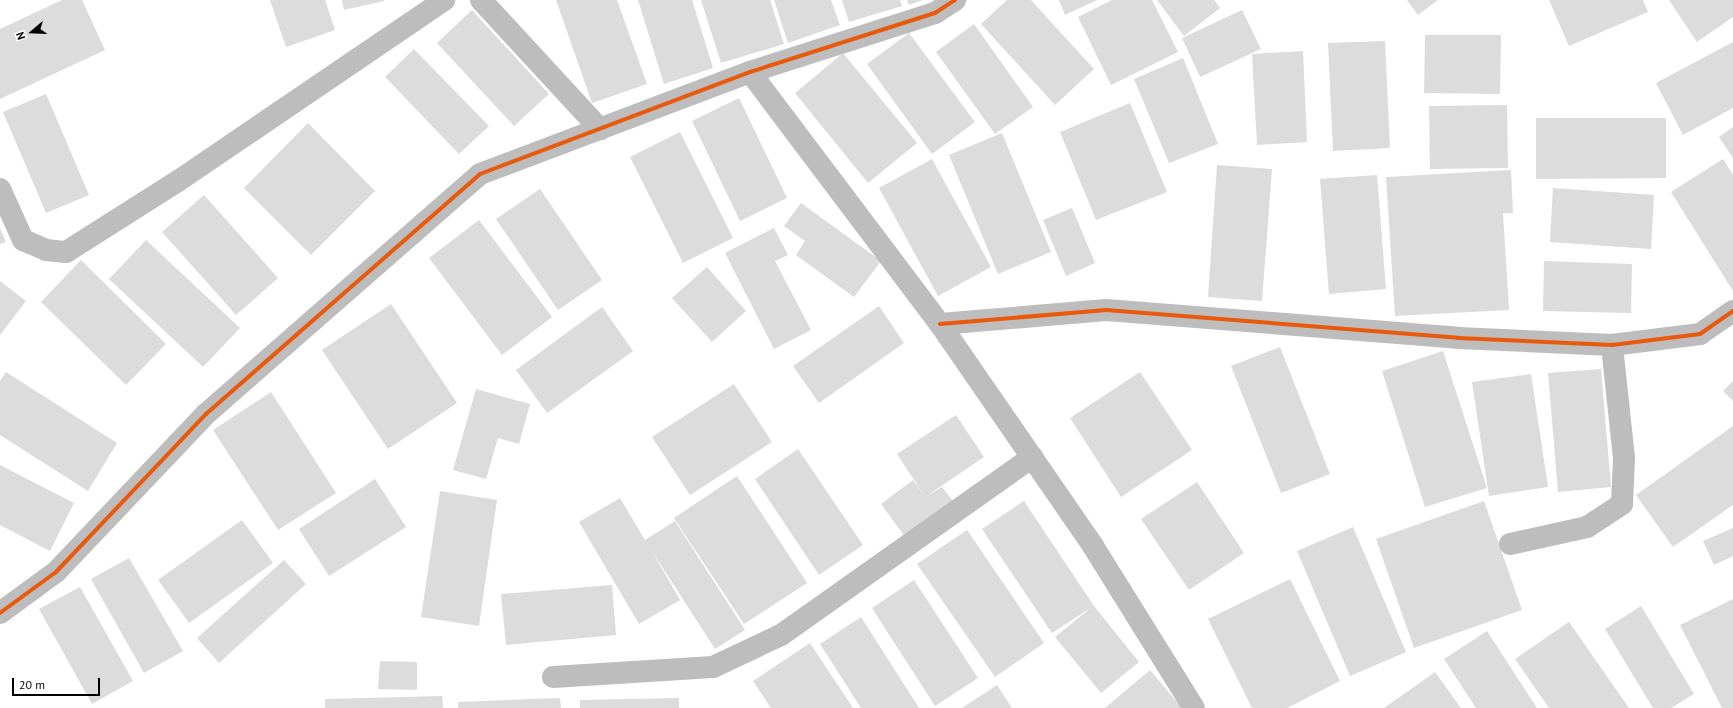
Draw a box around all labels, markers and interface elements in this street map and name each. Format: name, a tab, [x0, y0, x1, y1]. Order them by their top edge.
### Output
north arrow	[12, 12, 52, 52]
text: N	[13, 30, 28, 42]
scale bar	[14, 670, 102, 696]
text: 20 m	[19, 677, 45, 692]

